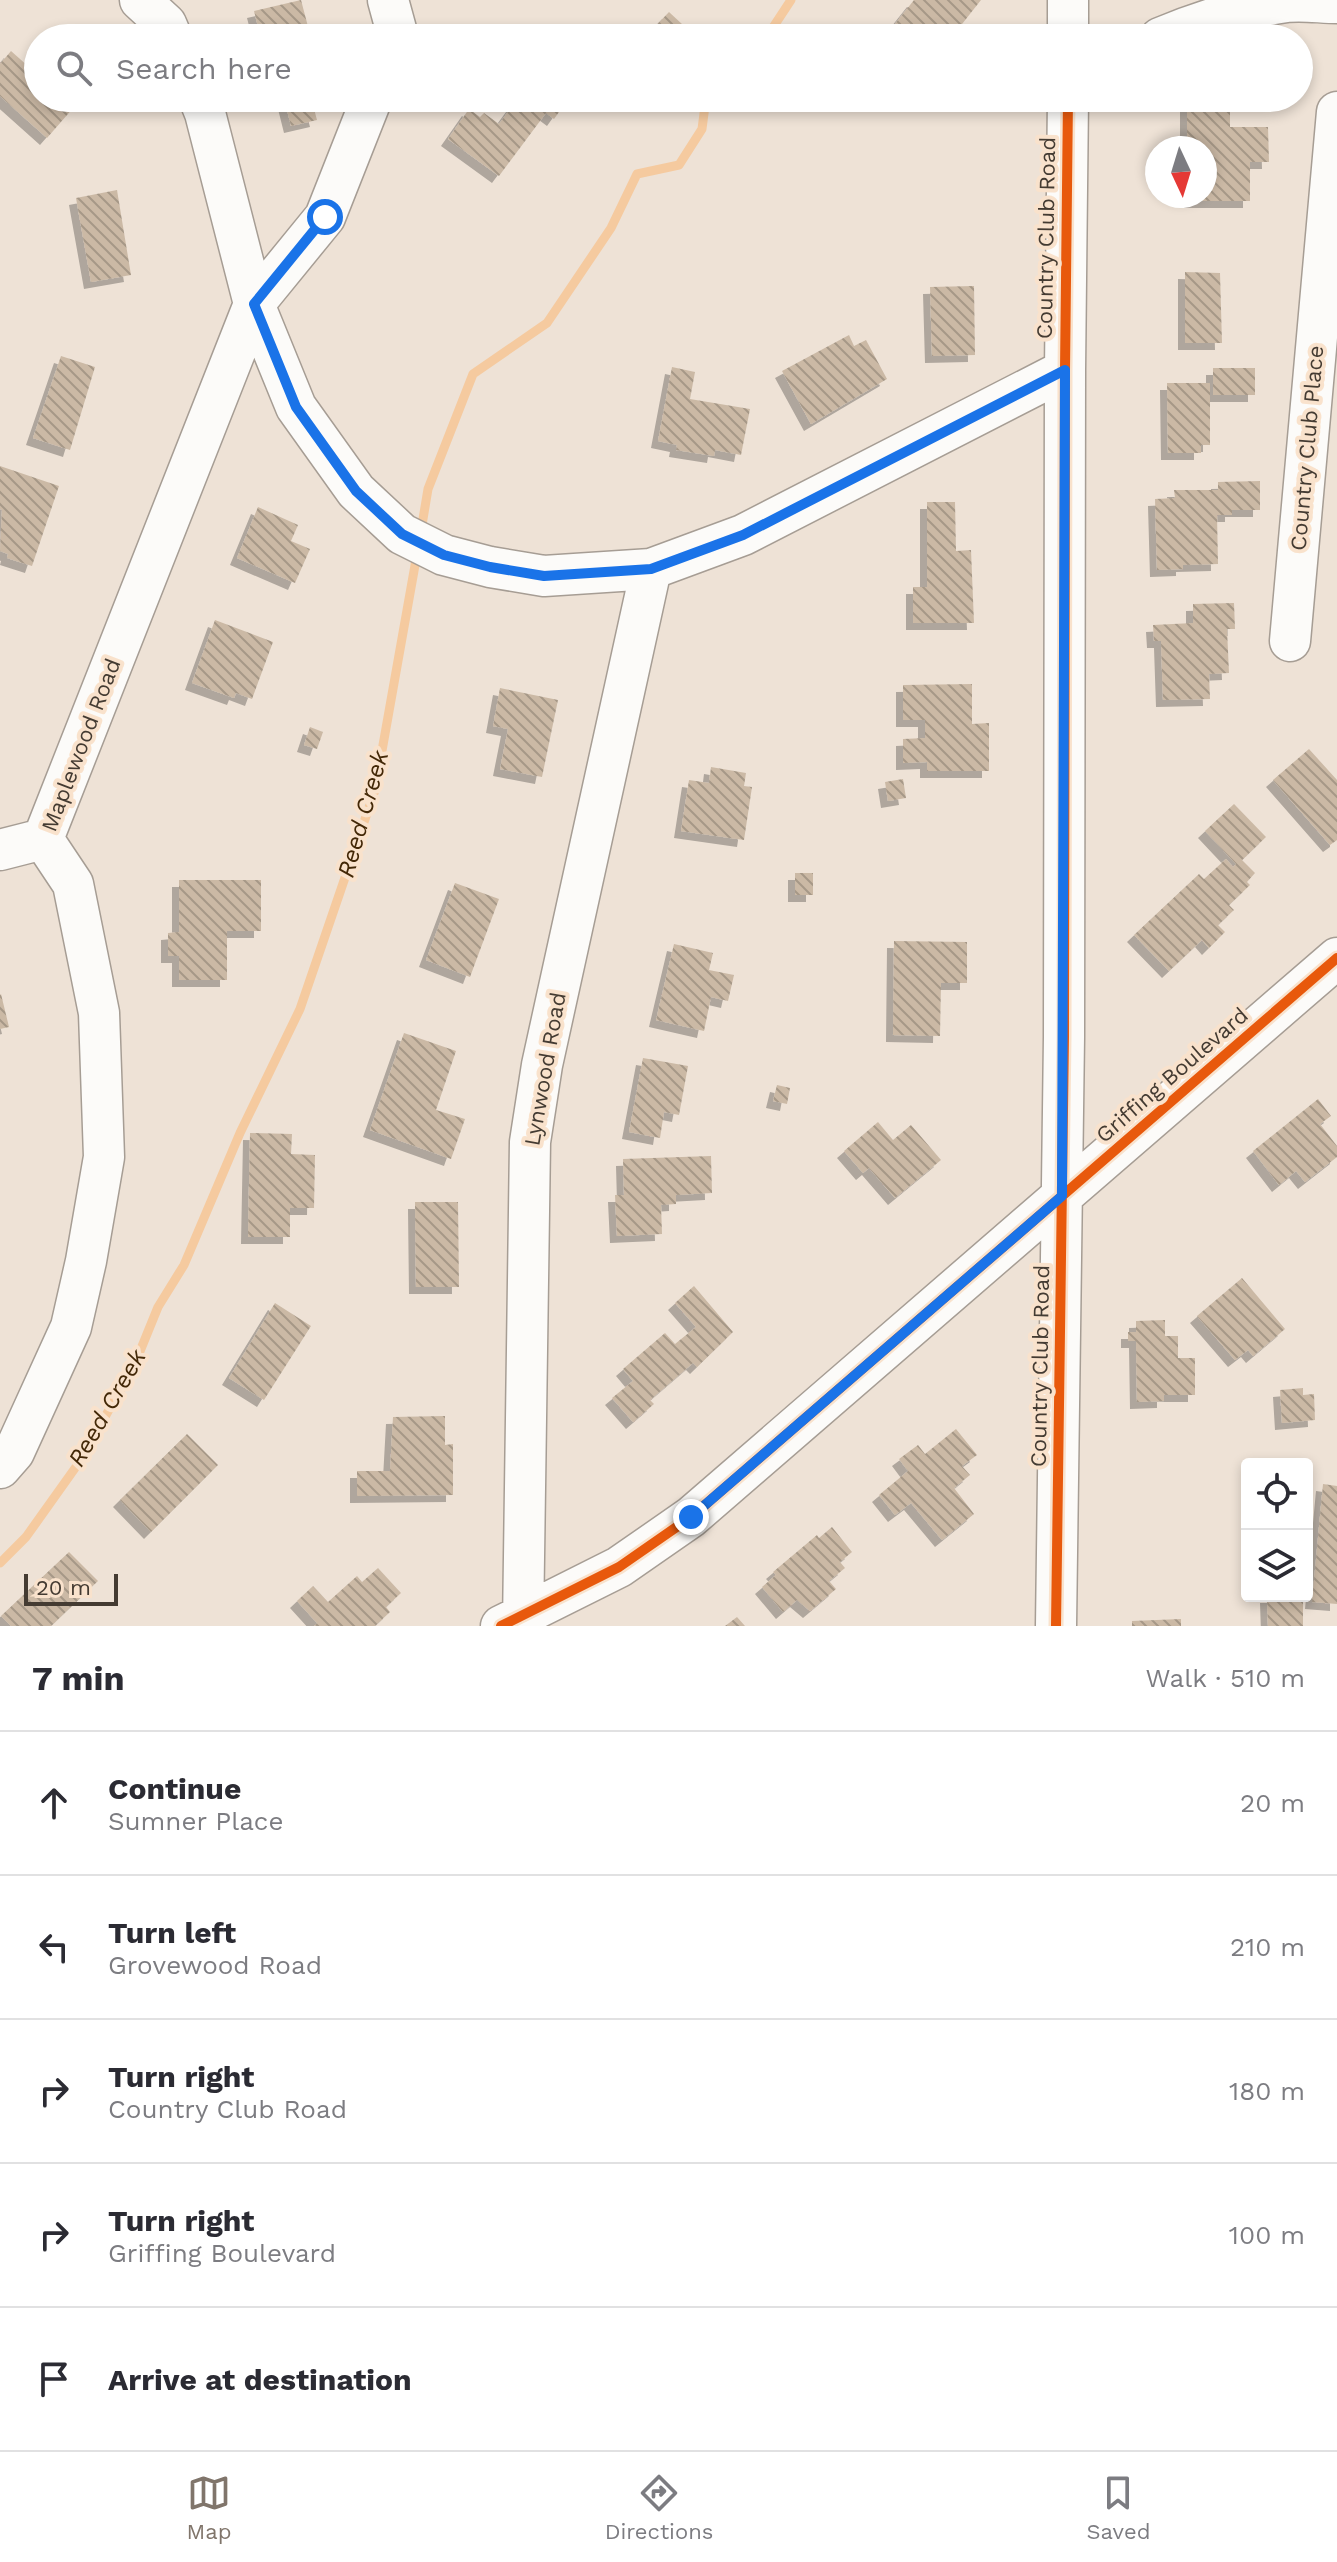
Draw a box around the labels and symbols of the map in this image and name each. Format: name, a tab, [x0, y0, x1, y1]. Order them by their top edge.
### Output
north arrow	[1145, 136, 1217, 208]
street label: Country Club Road	[1032, 137, 1060, 339]
route start	[307, 199, 343, 235]
street label: Country Club Place	[1286, 344, 1328, 552]
street label: Maplewood Road	[36, 655, 126, 835]
water label: Reed Creek	[332, 747, 395, 881]
street label: Lynwood Road	[519, 990, 571, 1148]
street label: Griffing Boulevard	[1091, 1002, 1253, 1148]
street label: Country Club Road	[1026, 1265, 1054, 1467]
water label: Reed Creek	[62, 1344, 152, 1471]
route end	[673, 1499, 709, 1535]
scale bar	[24, 1570, 118, 1606]

